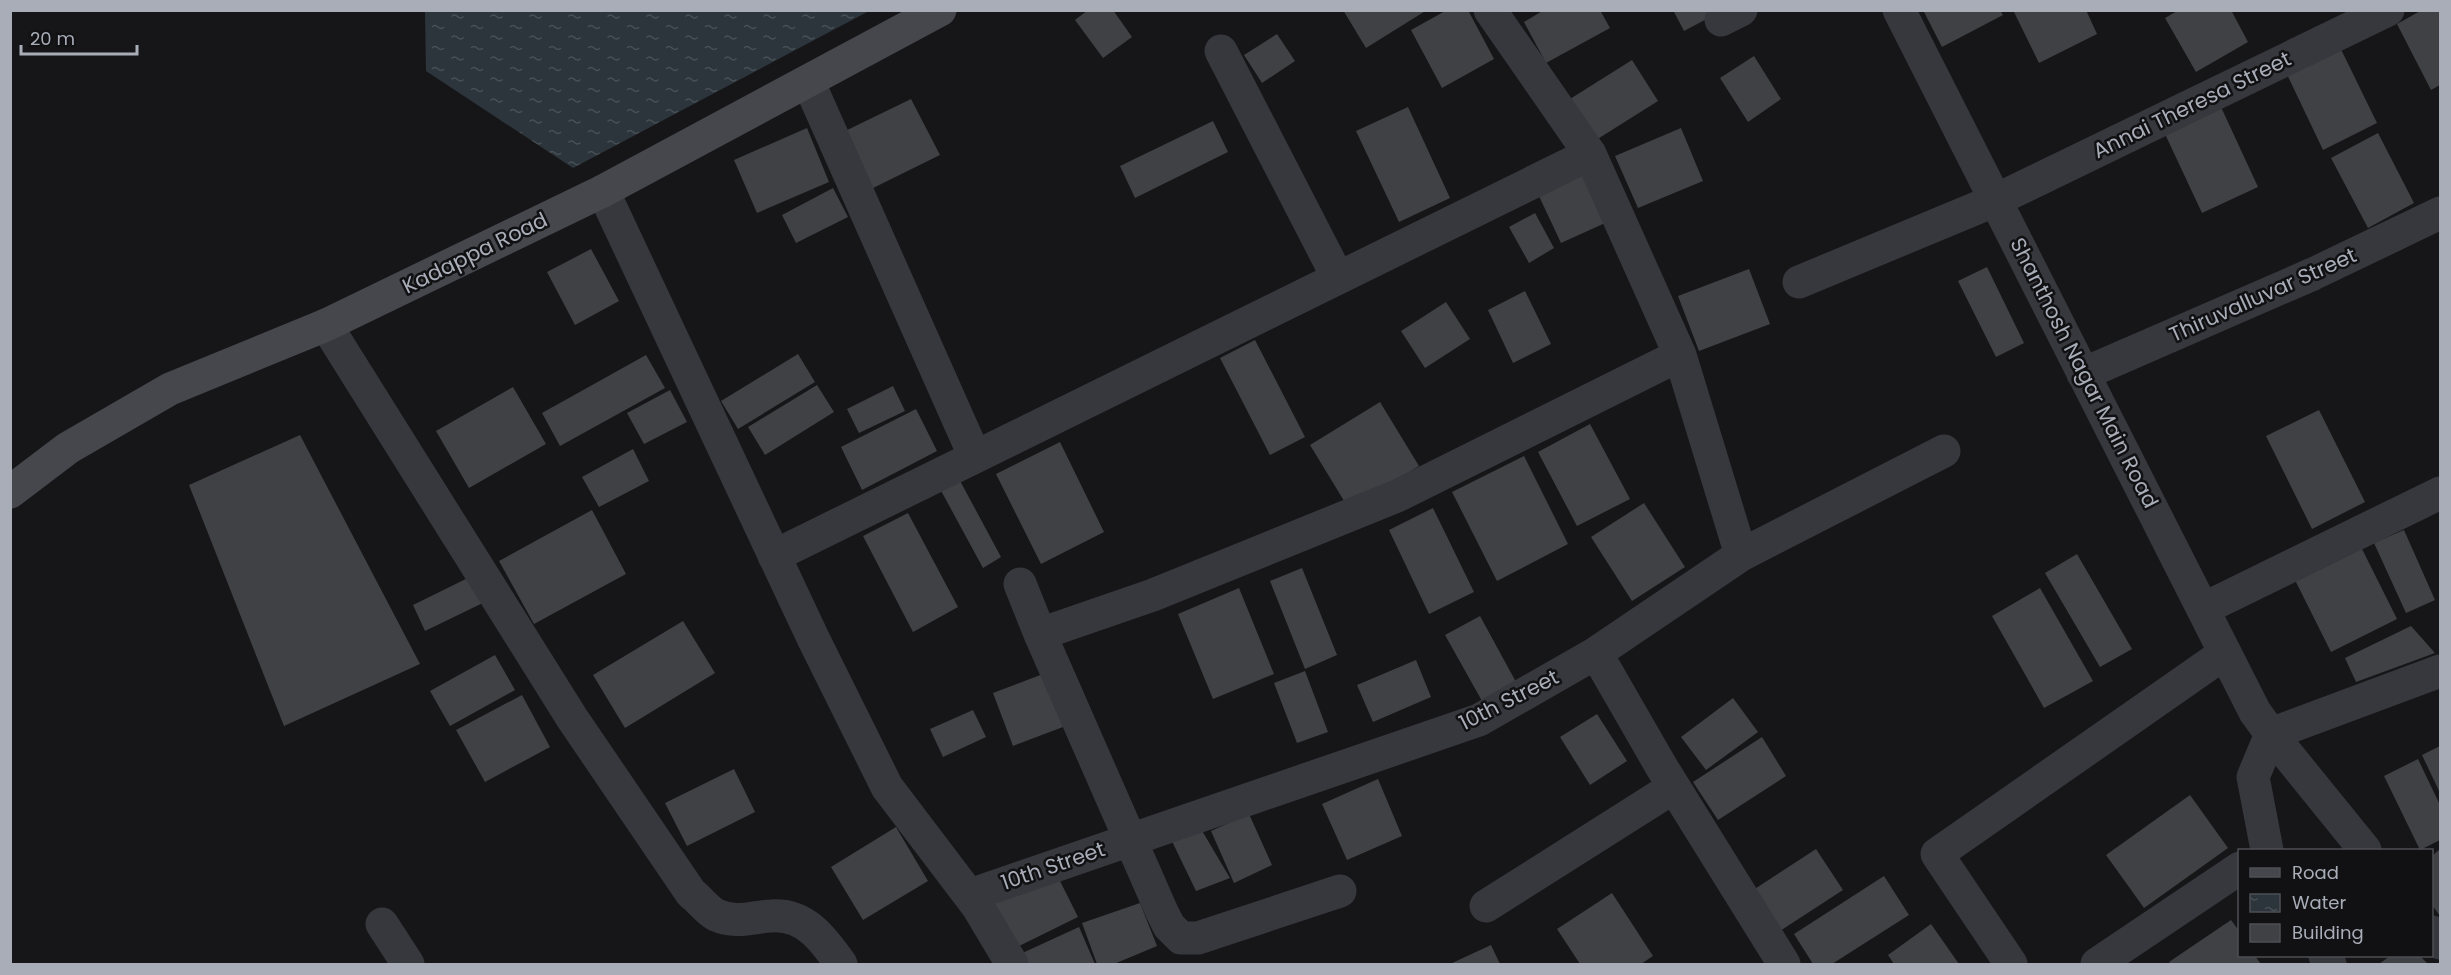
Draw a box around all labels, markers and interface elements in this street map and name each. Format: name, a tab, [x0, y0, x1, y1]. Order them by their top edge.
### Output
scale bar	[21, 18, 136, 56]
text: 20 m	[30, 26, 75, 51]
street label: Annai Theresa Street	[2088, 44, 2296, 165]
street label: Kadappa Road	[397, 205, 552, 300]
street label: Shanthosh Nagar Main Road	[2003, 233, 2165, 513]
street label: Thiruvalluvar Street	[2165, 240, 2361, 349]
street label: 10th Street	[1454, 662, 1564, 737]
street label: 10th Street	[997, 834, 1109, 897]
legend	[2238, 849, 2433, 957]
text: Road	[2292, 860, 2339, 885]
text: Water	[2292, 890, 2346, 915]
text: Building	[2292, 920, 2364, 945]

